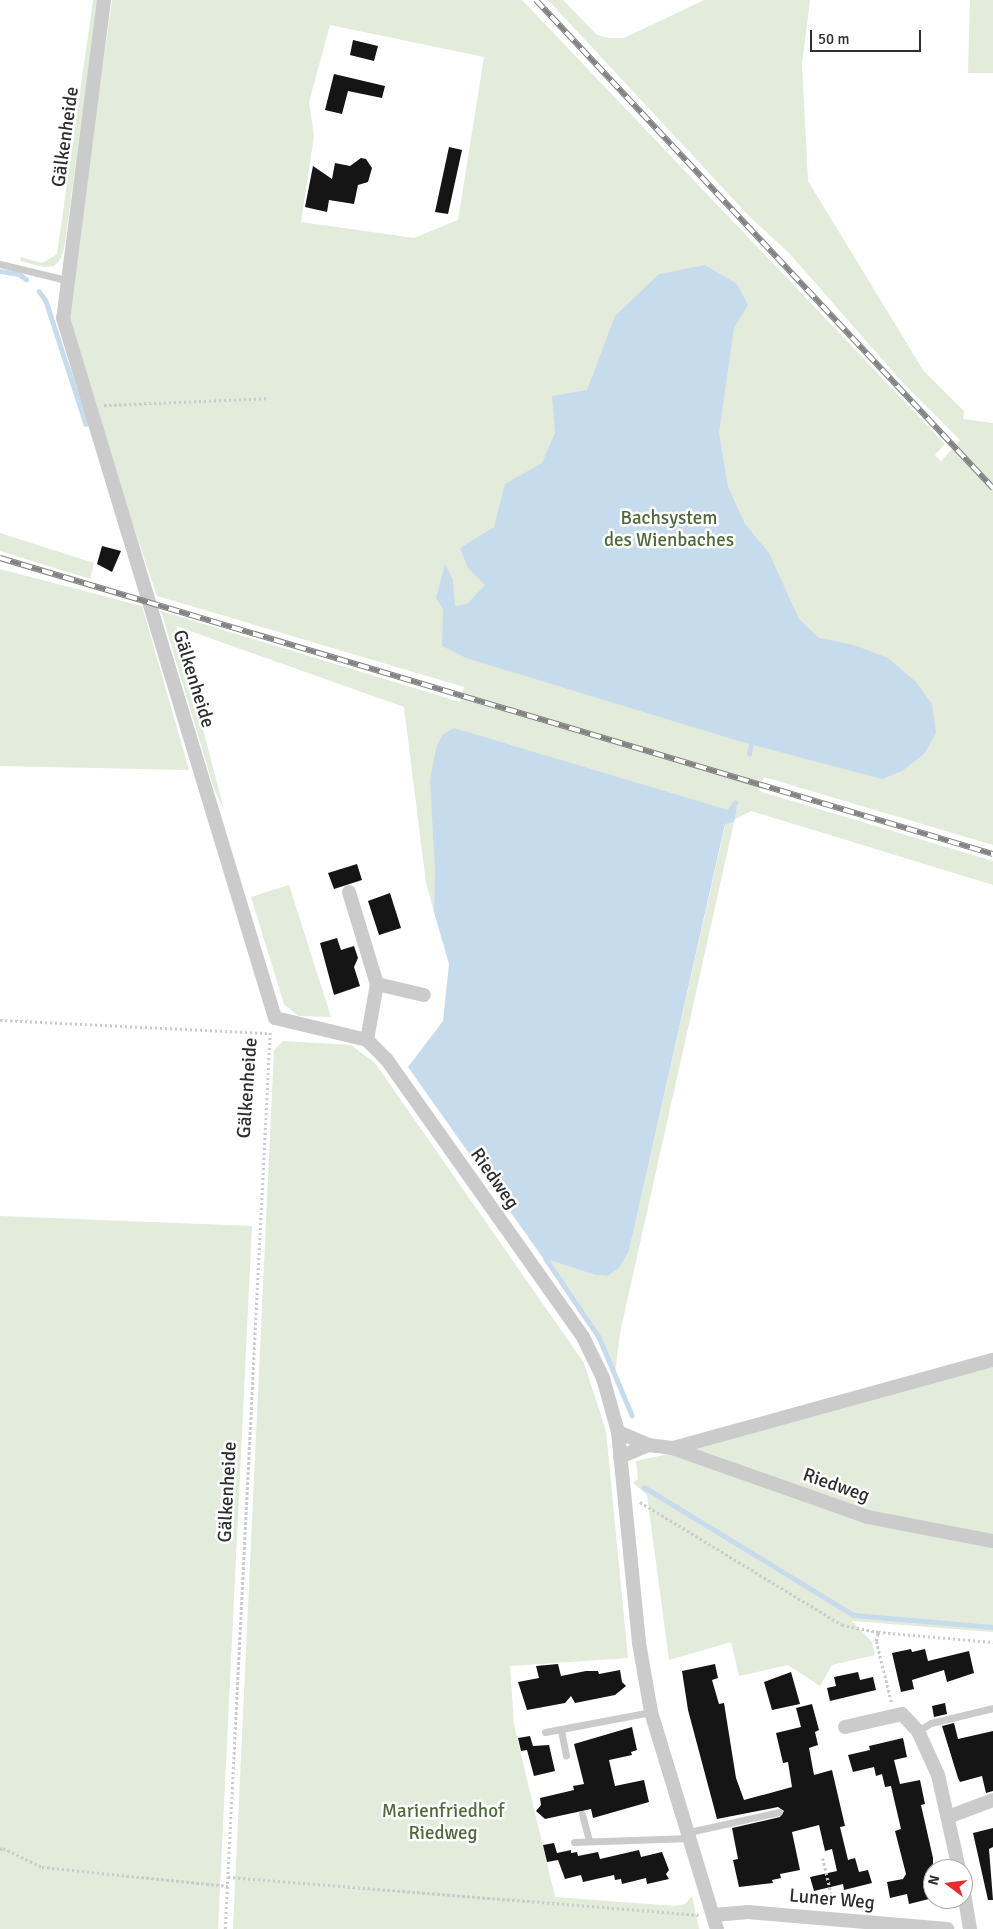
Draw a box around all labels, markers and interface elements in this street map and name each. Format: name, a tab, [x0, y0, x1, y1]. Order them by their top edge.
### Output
scale bar	[813, 20, 924, 52]
text: 50 m	[818, 30, 849, 48]
street label: Gälkenheide	[48, 85, 84, 189]
park label: Bachsystem des Wienbaches	[604, 508, 734, 552]
street label: Gälkenheide	[167, 627, 219, 731]
street label: Gälkenheide	[233, 1037, 263, 1139]
street label: Riedweg	[465, 1144, 523, 1214]
street label: Gälkenheide	[214, 1441, 242, 1543]
street label: Riedweg	[800, 1464, 872, 1508]
park label: Marienfriedhof Riedweg	[382, 1801, 504, 1845]
north arrow	[923, 1859, 973, 1909]
text: N	[925, 1873, 943, 1887]
street label: Luner Weg	[788, 1885, 876, 1915]

